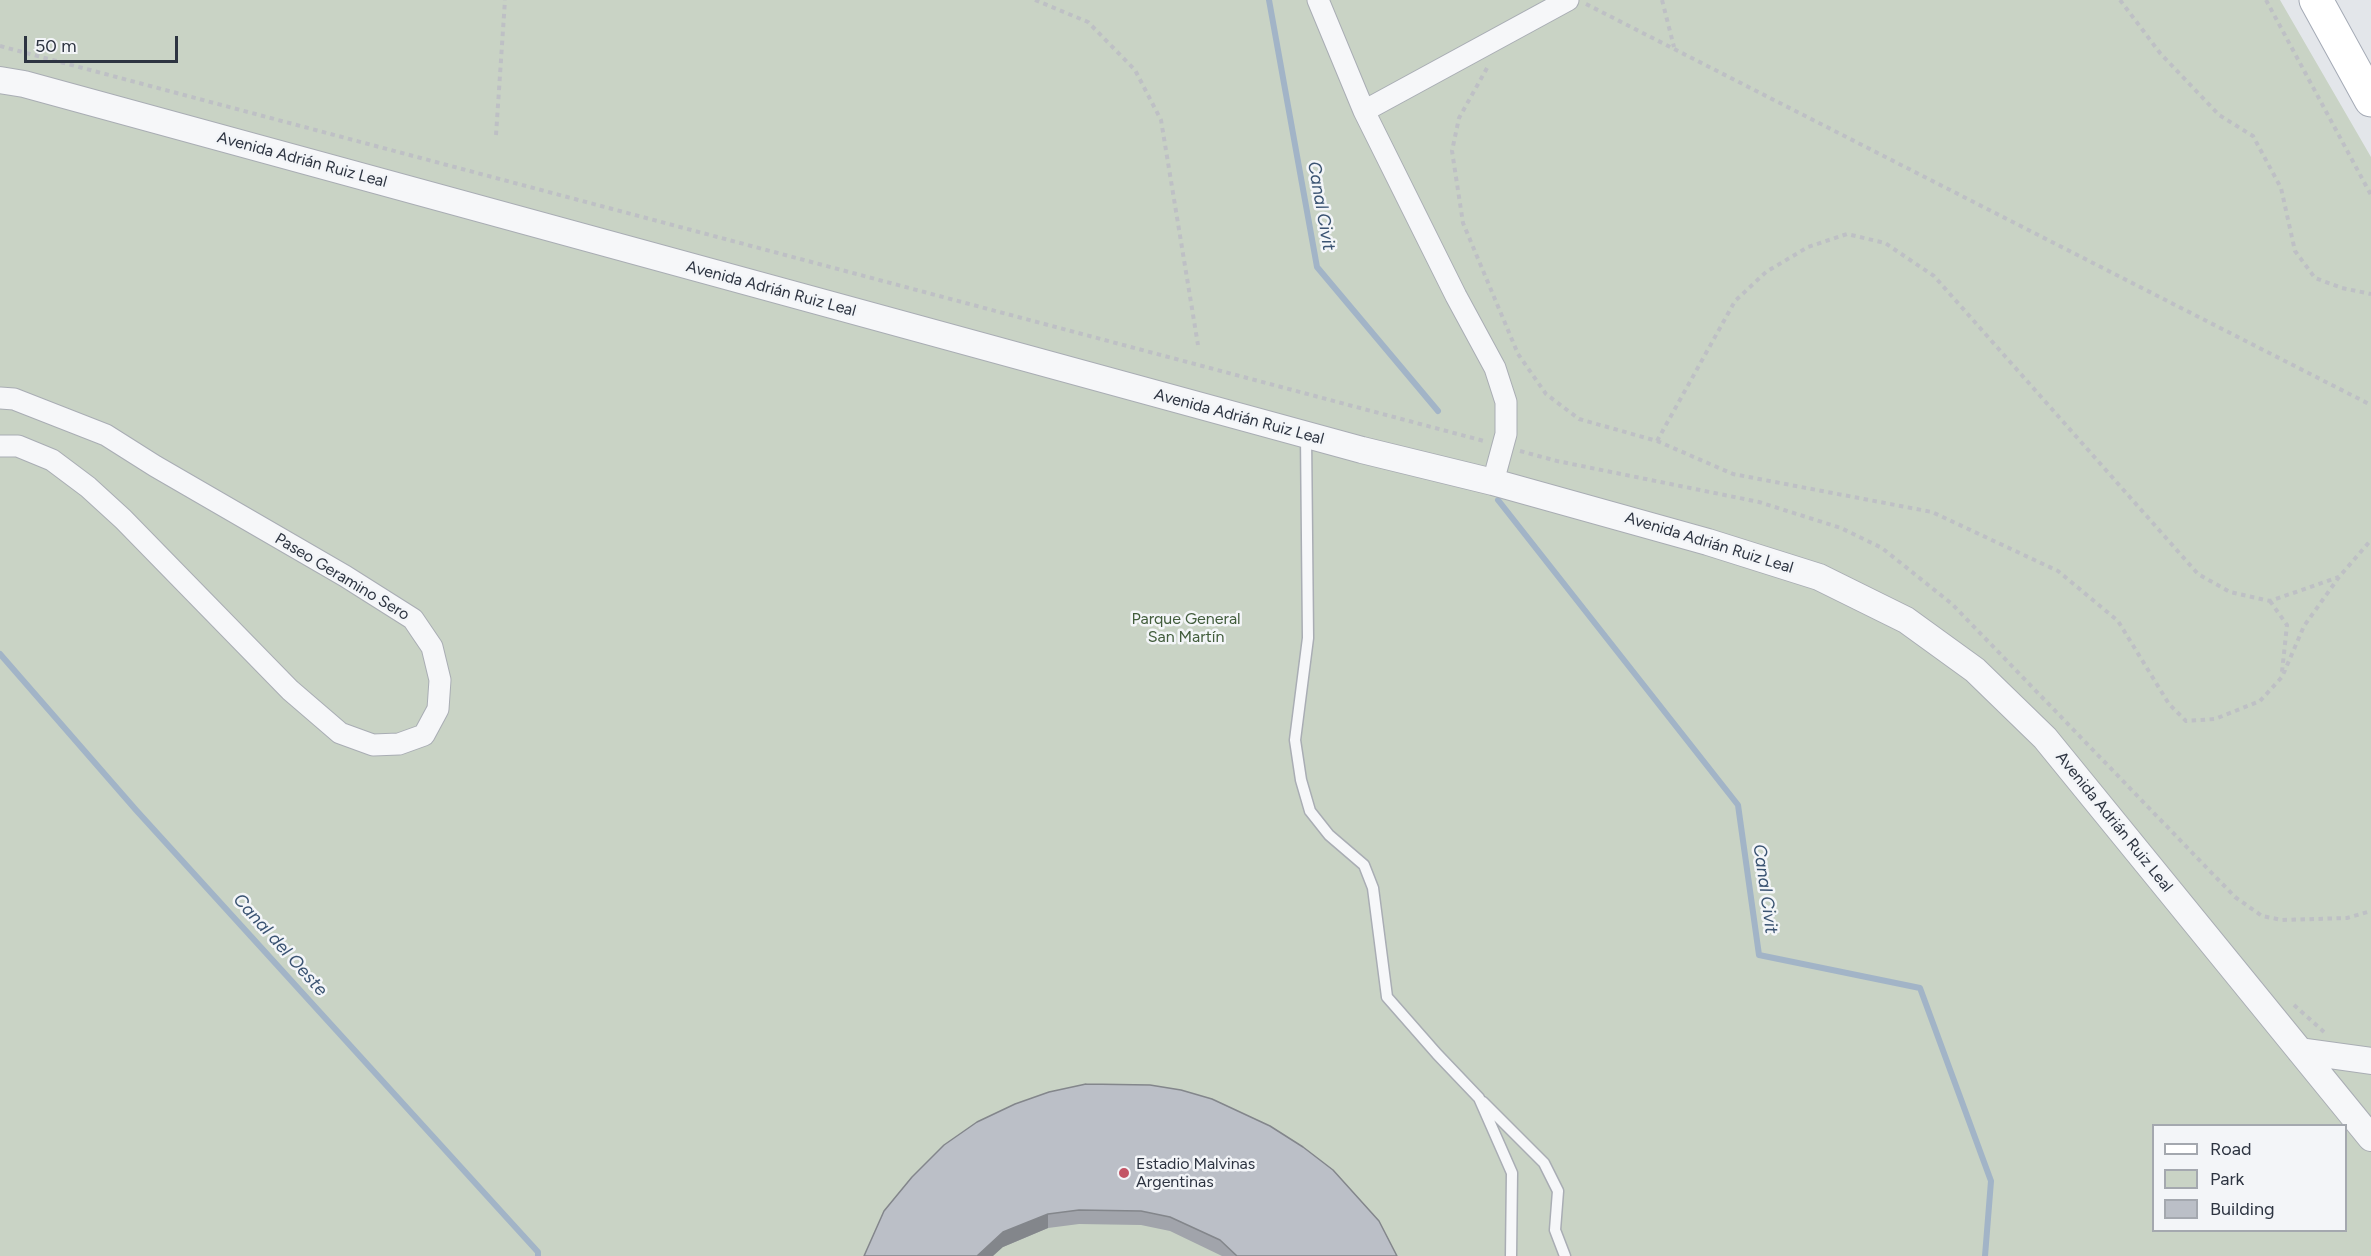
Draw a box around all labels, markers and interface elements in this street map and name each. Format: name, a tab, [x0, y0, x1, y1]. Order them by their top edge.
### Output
scale bar	[27, 24, 182, 62]
text: 50 m	[35, 35, 77, 57]
street label: Avenida Adrián Ruiz Leal	[215, 128, 389, 192]
water label: Canal Civit	[1303, 160, 1339, 252]
street label: Avenida Adrián Ruiz Leal	[684, 257, 858, 321]
street label: Avenida Adrián Ruiz Leal	[1152, 385, 1326, 449]
street label: Avenida Adrián Ruiz Leal	[1622, 508, 1796, 578]
street label: Paseo Geramino Sero	[271, 529, 413, 625]
park label: Parque General San Martín	[1131, 609, 1241, 647]
street label: Avenida Adrián Ruiz Leal	[2051, 748, 2177, 896]
water label: Canal Civit	[1748, 843, 1782, 935]
water label: Canal del Oeste	[228, 889, 332, 1001]
legend	[2152, 1124, 2347, 1232]
text: Road	[2210, 1138, 2251, 1160]
place label: Estadio Malvinas Argentinas	[1136, 1154, 1255, 1192]
marker: Estadio Malvinas Argentinas	[1117, 1166, 1131, 1180]
text: Park	[2210, 1168, 2244, 1190]
text: Building	[2210, 1198, 2275, 1220]

